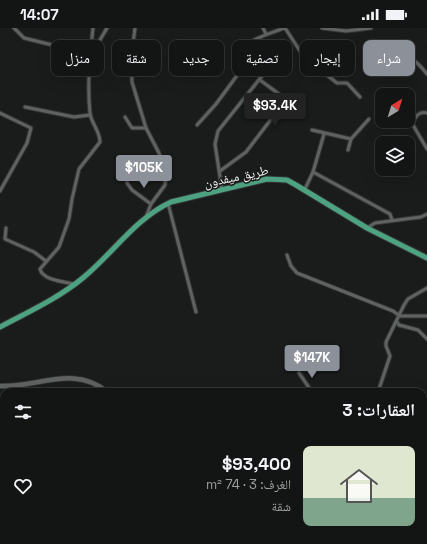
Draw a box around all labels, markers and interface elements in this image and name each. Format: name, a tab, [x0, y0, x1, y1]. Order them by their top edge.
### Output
text: 14:07	[20, 5, 59, 24]
chip: منزل	[51, 40, 104, 76]
chip: شقة	[112, 40, 161, 76]
chip: جديد	[169, 40, 224, 76]
chip: تصفية	[232, 40, 292, 76]
chip: إيجار	[300, 40, 355, 76]
chip: شراء	[363, 40, 415, 76]
north arrow	[375, 88, 415, 128]
map controls	[375, 88, 415, 176]
pin: $93.4K	[242, 93, 308, 127]
text: $93.4K	[253, 97, 297, 114]
button: layers	[375, 136, 415, 176]
pin: $105K	[116, 155, 172, 189]
text: $105K	[125, 159, 163, 176]
street label: طريق ميفدون	[202, 161, 270, 192]
pin: $147K	[284, 345, 340, 379]
text: $147K	[294, 349, 330, 366]
text: العقارات: 3	[342, 399, 415, 421]
icon: filters	[12, 401, 34, 423]
text: $93,400	[222, 453, 291, 475]
icon: home	[335, 462, 383, 510]
icon: heart	[12, 475, 34, 497]
text: الغرف: 3 · 74 m²	[206, 476, 291, 493]
text: شقة	[272, 498, 291, 515]

